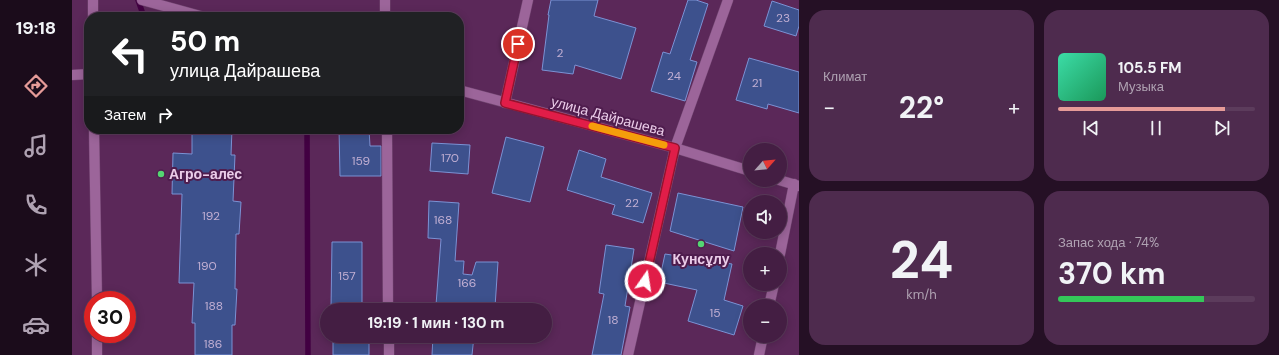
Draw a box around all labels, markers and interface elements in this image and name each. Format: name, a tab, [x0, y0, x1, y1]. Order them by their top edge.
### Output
house number: 23	[776, 10, 790, 26]
text: 19:18	[16, 16, 56, 40]
text: 50 m	[170, 23, 240, 60]
pin	[501, 27, 535, 61]
icon: left	[104, 28, 156, 80]
icon: arrive	[507, 33, 529, 55]
house number: 2	[557, 45, 564, 61]
text: 105.5 FM	[1118, 58, 1182, 78]
text: улица Дайрашева	[170, 59, 320, 83]
house number: 24	[667, 68, 681, 84]
text: Климат	[823, 68, 867, 85]
icon: directions	[22, 72, 50, 100]
house number: 21	[752, 75, 762, 91]
text: Музыка	[1118, 78, 1164, 95]
text: 22°	[899, 88, 944, 127]
street label: улица Дайрашева	[549, 92, 667, 140]
text: −	[823, 93, 835, 122]
text: +	[1008, 93, 1020, 122]
icon: right	[154, 104, 176, 126]
text: Затем	[104, 105, 146, 125]
icon: previous	[1080, 117, 1102, 139]
icon: pause	[1145, 117, 1167, 139]
icon: next	[1211, 117, 1233, 139]
icon: music	[22, 132, 50, 160]
north arrow	[743, 143, 787, 187]
map controls	[743, 143, 787, 343]
house number: 170	[441, 150, 459, 166]
house number: 159	[352, 153, 370, 169]
place label: Агро-алес	[169, 165, 242, 183]
marker: Агро-алес	[156, 169, 166, 179]
icon: phone	[22, 191, 50, 219]
house number: 22	[625, 195, 639, 211]
button: sound	[743, 195, 787, 239]
house number: 192	[202, 208, 220, 224]
house number: 168	[434, 212, 452, 228]
text: 24	[890, 226, 953, 294]
text: Запас хода · 74%	[1058, 234, 1159, 251]
marker: Кунсұлу	[696, 239, 706, 249]
button: +	[743, 247, 787, 291]
place label: Кунсұлу	[673, 250, 730, 268]
icon: climate	[22, 251, 50, 279]
text: 370 km	[1058, 254, 1166, 293]
house number: 190	[197, 258, 217, 274]
position arrow	[624, 260, 666, 302]
house number: 157	[338, 268, 356, 284]
house number: 166	[458, 275, 476, 291]
text: km/h	[906, 286, 937, 303]
speed limit sign: 30	[84, 291, 136, 343]
house number: 188	[205, 298, 223, 314]
button: −	[743, 299, 787, 343]
house number: 15	[709, 305, 721, 321]
icon: car	[22, 311, 50, 339]
house number: 18	[607, 312, 619, 328]
text: 19:19 · 1 мин · 130 m	[368, 313, 504, 333]
house number: 186	[204, 336, 222, 352]

